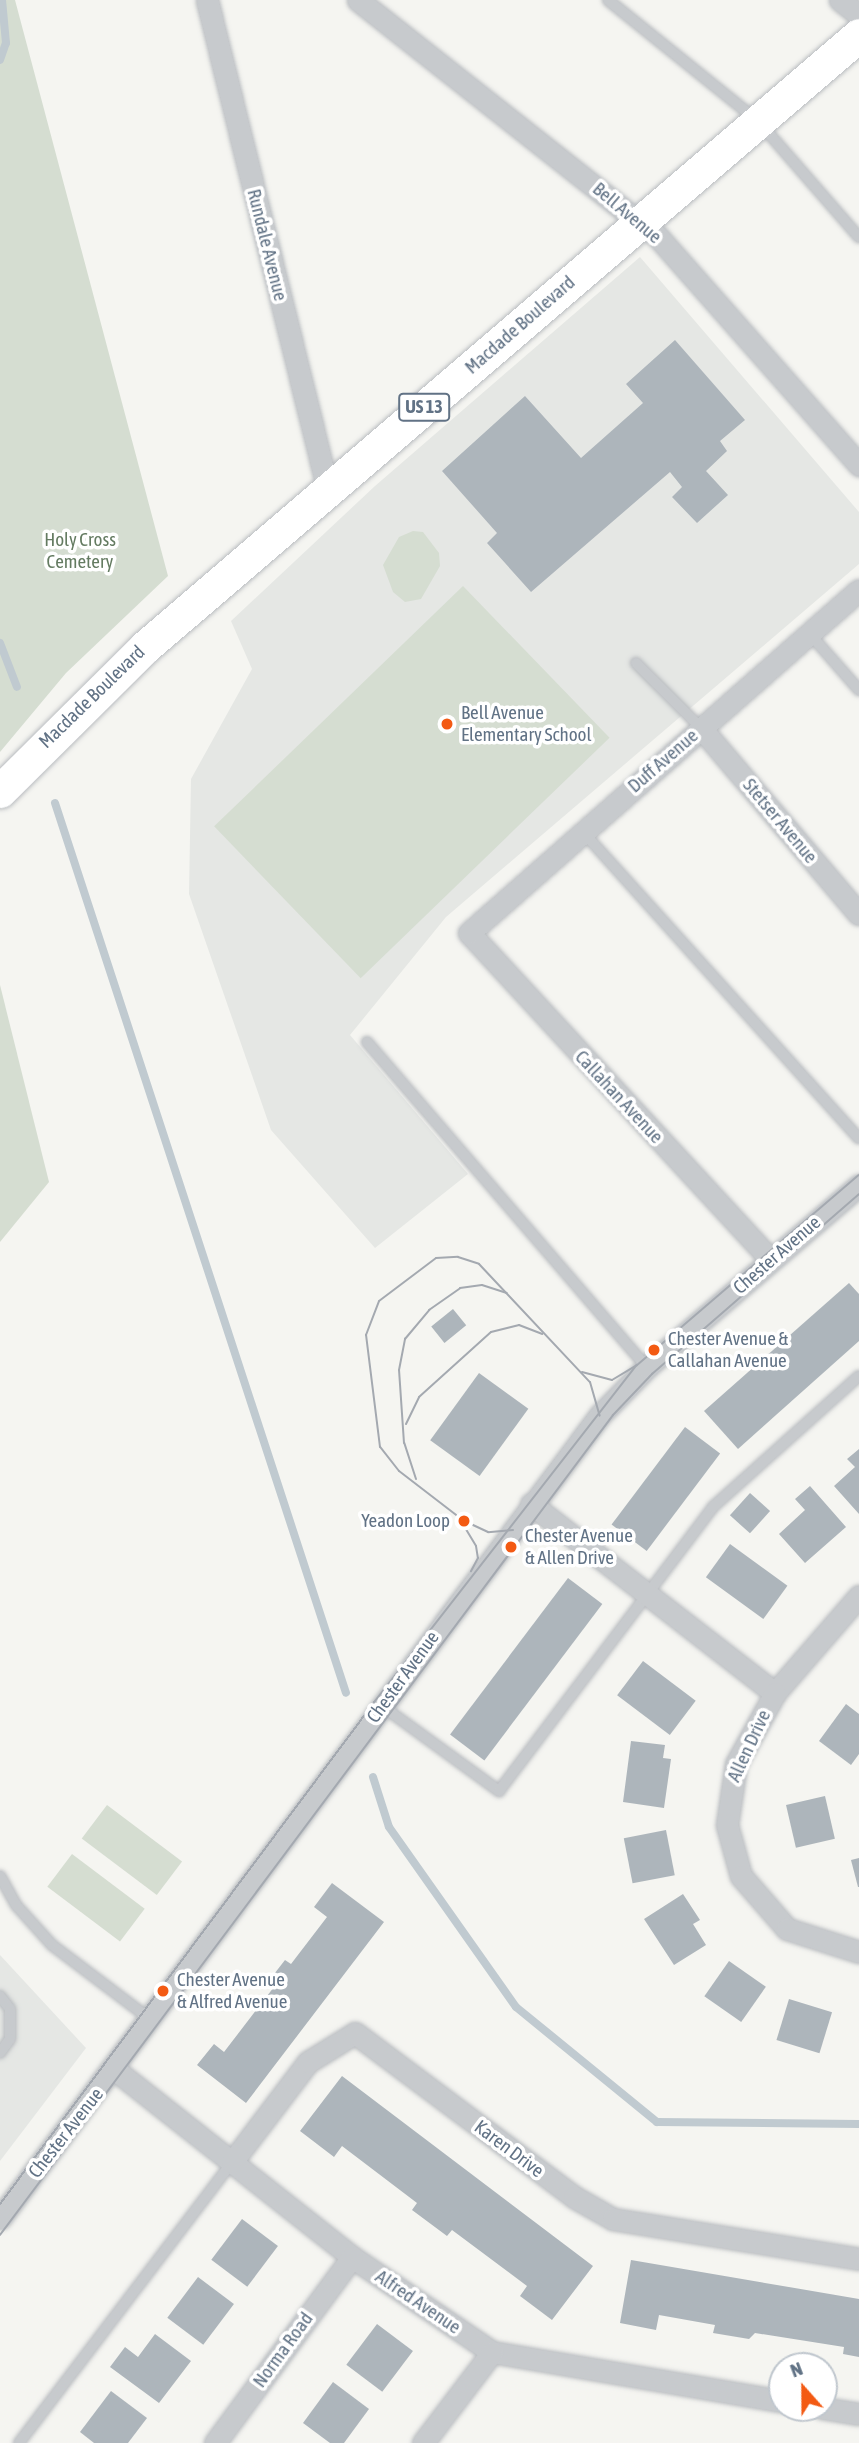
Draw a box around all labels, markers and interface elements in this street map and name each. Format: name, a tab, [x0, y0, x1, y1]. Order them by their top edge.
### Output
street label: Bell Avenue	[588, 178, 666, 248]
street label: Rundale Avenue	[242, 187, 292, 303]
street label: Macdade Boulevard	[460, 271, 580, 379]
road number: US 13	[398, 393, 450, 422]
park label: Holy Cross Cemetery	[44, 529, 116, 573]
street label: Macdade Boulevard	[34, 641, 150, 753]
place label: Bell Avenue Elementary School	[461, 702, 592, 746]
marker: Bell Avenue Elementary School	[439, 716, 455, 732]
street label: Duff Avenue	[623, 724, 703, 798]
street label: Stetser Avenue	[738, 774, 822, 868]
street label: Callahan Avenue	[570, 1046, 668, 1148]
street label: Chester Avenue	[729, 1211, 825, 1299]
place label: Chester Avenue & Callahan Avenue	[668, 1328, 788, 1372]
marker: Chester Avenue & Callahan Avenue	[646, 1342, 662, 1358]
place label: Yeadon Loop	[361, 1510, 450, 1532]
marker: Yeadon Loop	[456, 1513, 472, 1529]
place label: Chester Avenue & Allen Drive	[525, 1525, 633, 1569]
marker: Chester Avenue & Allen Drive	[503, 1539, 519, 1555]
street label: Chester Avenue	[362, 1627, 444, 1727]
street label: Allen Drive	[723, 1707, 775, 1785]
place label: Chester Avenue & Alfred Avenue	[177, 1969, 287, 2013]
marker: Chester Avenue & Alfred Avenue	[155, 1983, 171, 1999]
street label: Chester Avenue	[24, 2084, 108, 2182]
street label: Karen Drive	[470, 2116, 548, 2182]
street label: Alfred Avenue	[371, 2265, 465, 2339]
street label: Norma Road	[248, 2308, 318, 2392]
north arrow	[768, 2352, 838, 2422]
text: N	[787, 2357, 805, 2382]

